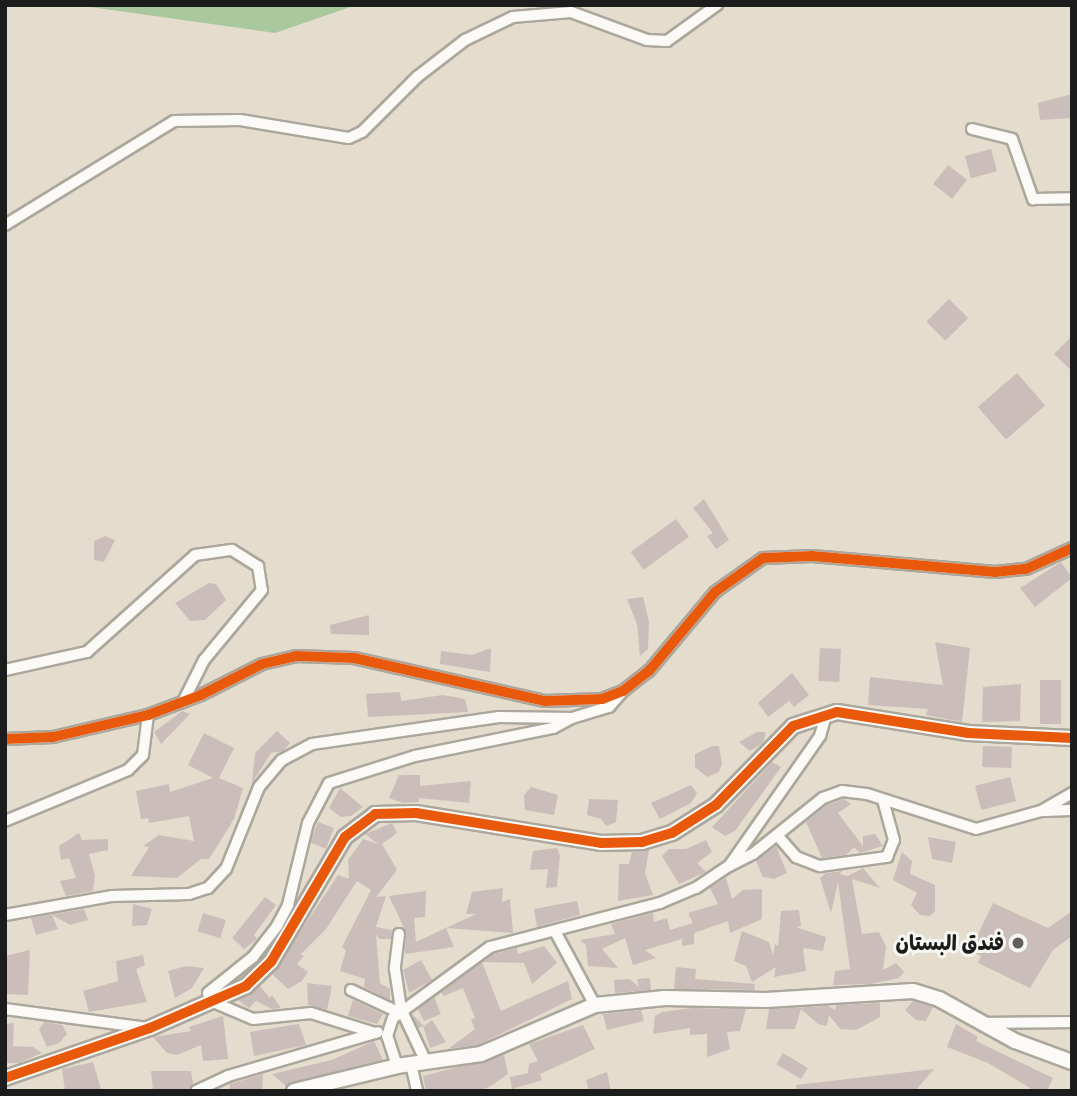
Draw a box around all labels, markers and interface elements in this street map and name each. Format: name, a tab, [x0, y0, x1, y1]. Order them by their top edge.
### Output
place label: فندق البستان	[895, 930, 1004, 956]
marker: فندق البستان	[1010, 935, 1026, 951]

